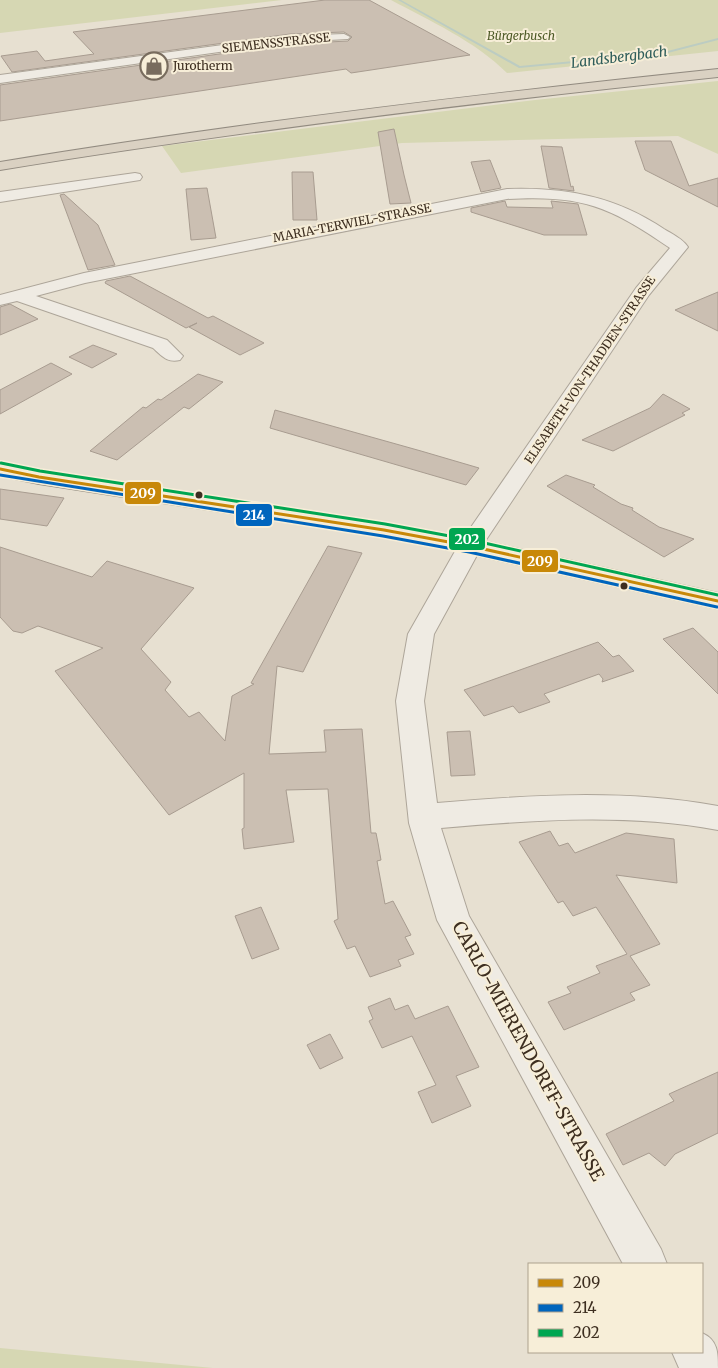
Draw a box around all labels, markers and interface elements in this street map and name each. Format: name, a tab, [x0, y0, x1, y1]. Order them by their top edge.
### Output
park label: Bürgerbusch	[487, 28, 555, 43]
street label: SIEMENSSTRASSE	[221, 29, 331, 56]
water label: Landsbergbach	[570, 42, 668, 72]
shop icon: Jurotherm	[139, 51, 169, 81]
place label: Jurotherm	[172, 58, 233, 73]
street label: MARIA-TERWIEL-STRASSE	[271, 200, 433, 245]
street label: ELISABETH-VON-THADDEN-STRASSE	[521, 273, 658, 466]
line badge: 209	[124, 481, 162, 505]
text: 209	[130, 484, 156, 502]
unlabelled marker	[194, 490, 204, 500]
line badge: 214	[235, 503, 273, 527]
text: 214	[243, 506, 265, 524]
line badge: 202	[448, 527, 486, 551]
text: 202	[454, 530, 480, 548]
line badge: 209	[521, 549, 559, 573]
text: 209	[527, 552, 553, 570]
unlabelled marker	[619, 581, 629, 591]
street label: CARLO-MIERENDORFF-STRASSE	[447, 917, 610, 1185]
legend	[528, 1263, 703, 1353]
text: 209	[573, 1273, 600, 1292]
text: 214	[573, 1298, 597, 1317]
text: 202	[573, 1323, 600, 1342]

